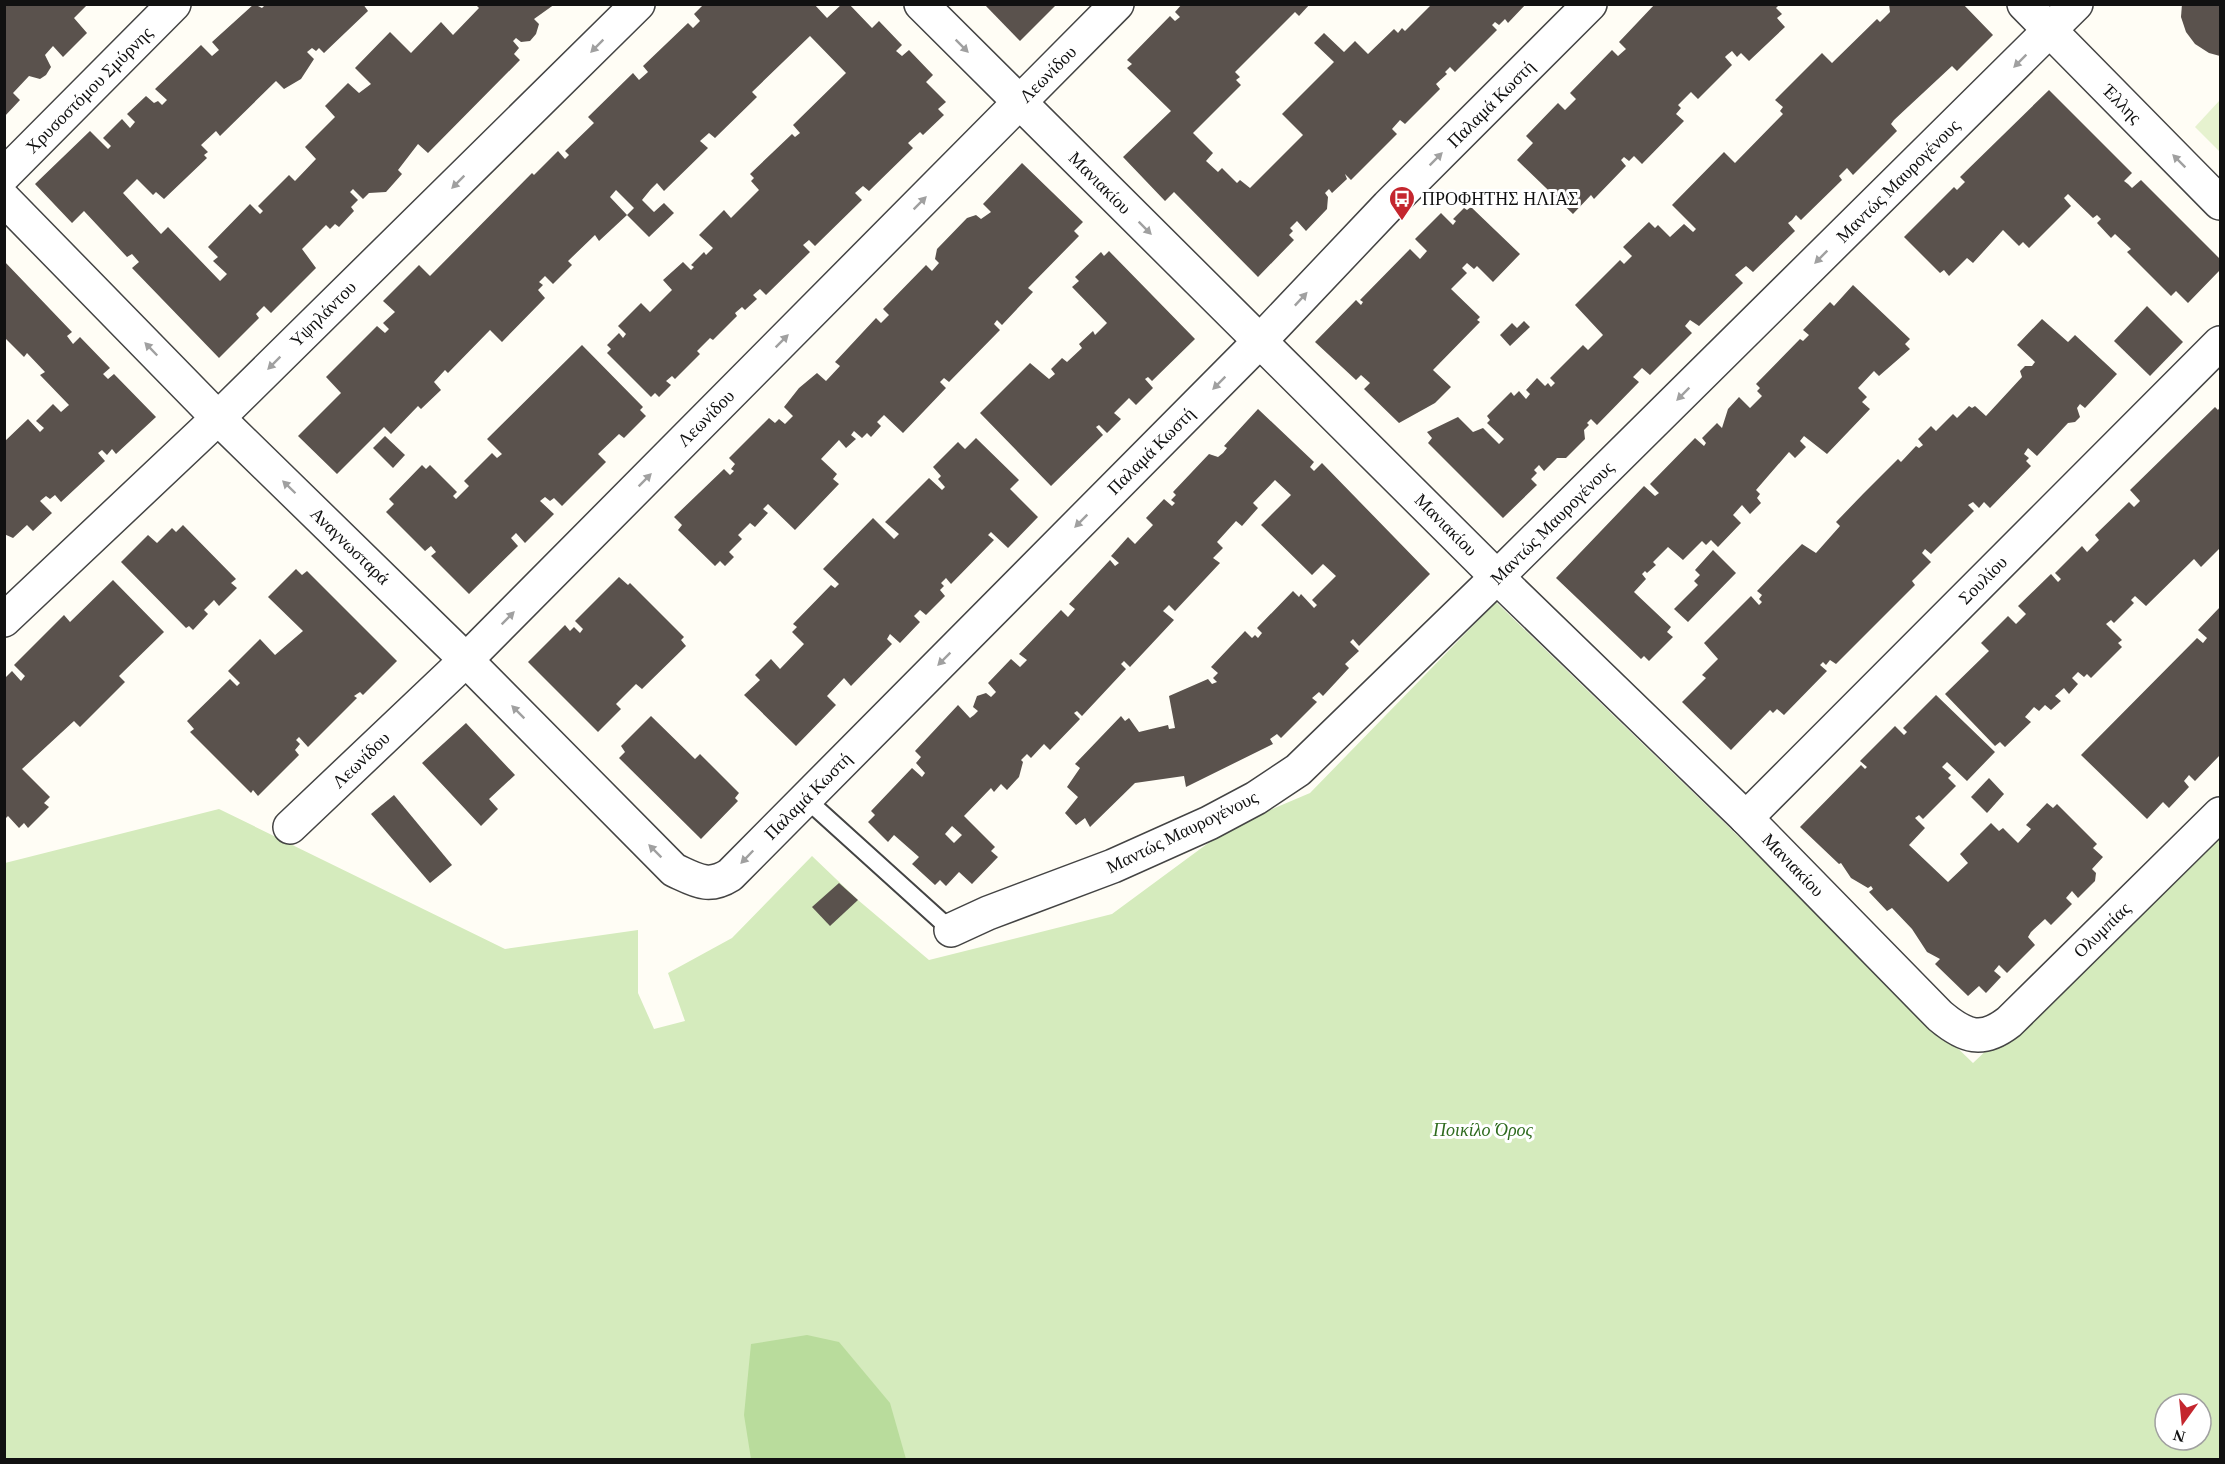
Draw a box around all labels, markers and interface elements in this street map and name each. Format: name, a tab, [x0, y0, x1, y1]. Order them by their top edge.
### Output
street label: Χρυσοστόμου Σμύρνης	[22, 23, 156, 157]
one-way arrow	[590, 38, 604, 52]
one-way arrow	[955, 38, 969, 53]
street label: Λεωνίδου	[1016, 41, 1081, 106]
one-way arrow	[2013, 53, 2027, 67]
street label: Παλαμά Κωστή	[1443, 56, 1539, 152]
street label: Έλλης	[2098, 80, 2145, 127]
street label: Μαντώς Μαυρογένους	[1832, 115, 1964, 247]
street label: Μανιακίου	[1065, 148, 1135, 218]
one-way arrow	[1428, 152, 1442, 166]
one-way arrow	[2173, 155, 2187, 169]
one-way arrow	[451, 175, 465, 189]
bus stop icon: ΠΡΟΦΗΤΗΣ ΗΛΙΑΣ	[1387, 184, 1417, 222]
place label: ΠΡΟΦΗΤΗΣ ΗΛΙΑΣ	[1422, 189, 1579, 209]
one-way arrow	[912, 197, 926, 211]
one-way arrow	[1138, 220, 1152, 234]
one-way arrow	[1815, 249, 1829, 263]
street label: Υψηλάντου	[286, 277, 360, 351]
one-way arrow	[1293, 292, 1307, 306]
one-way arrow	[775, 335, 789, 349]
one-way arrow	[144, 342, 158, 357]
one-way arrow	[266, 356, 281, 370]
one-way arrow	[1212, 375, 1226, 390]
street label: Λεωνίδου	[674, 385, 739, 450]
one-way arrow	[1676, 386, 1690, 400]
street label: Παλαμά Κωστή	[1103, 403, 1199, 499]
street label: Μαντώς Μαυρογένους	[1486, 457, 1618, 589]
one-way arrow	[638, 472, 652, 487]
one-way arrow	[282, 481, 296, 495]
street label: Μανιακίου	[1411, 490, 1481, 560]
street label: Αναγνωσταρά	[306, 503, 394, 589]
one-way arrow	[1074, 514, 1089, 528]
street label: Σουλίου	[1955, 552, 2011, 608]
one-way arrow	[500, 612, 514, 626]
one-way arrow	[937, 652, 951, 666]
one-way arrow	[511, 705, 525, 720]
street label: Λεωνίδου	[328, 728, 394, 792]
street label: Παλαμά Κωστή	[760, 748, 856, 844]
street label: Μαντώς Μαυρογένους	[1103, 787, 1261, 877]
street label: Μανιακίου	[1758, 829, 1828, 901]
one-way arrow	[649, 844, 663, 858]
one-way arrow	[741, 850, 755, 864]
street label: Ολυμπίας	[2070, 898, 2134, 962]
park label: Ποικίλο Όρος	[1432, 1120, 1534, 1140]
north arrow	[2153, 1392, 2213, 1452]
text: N	[2171, 1426, 2187, 1446]

